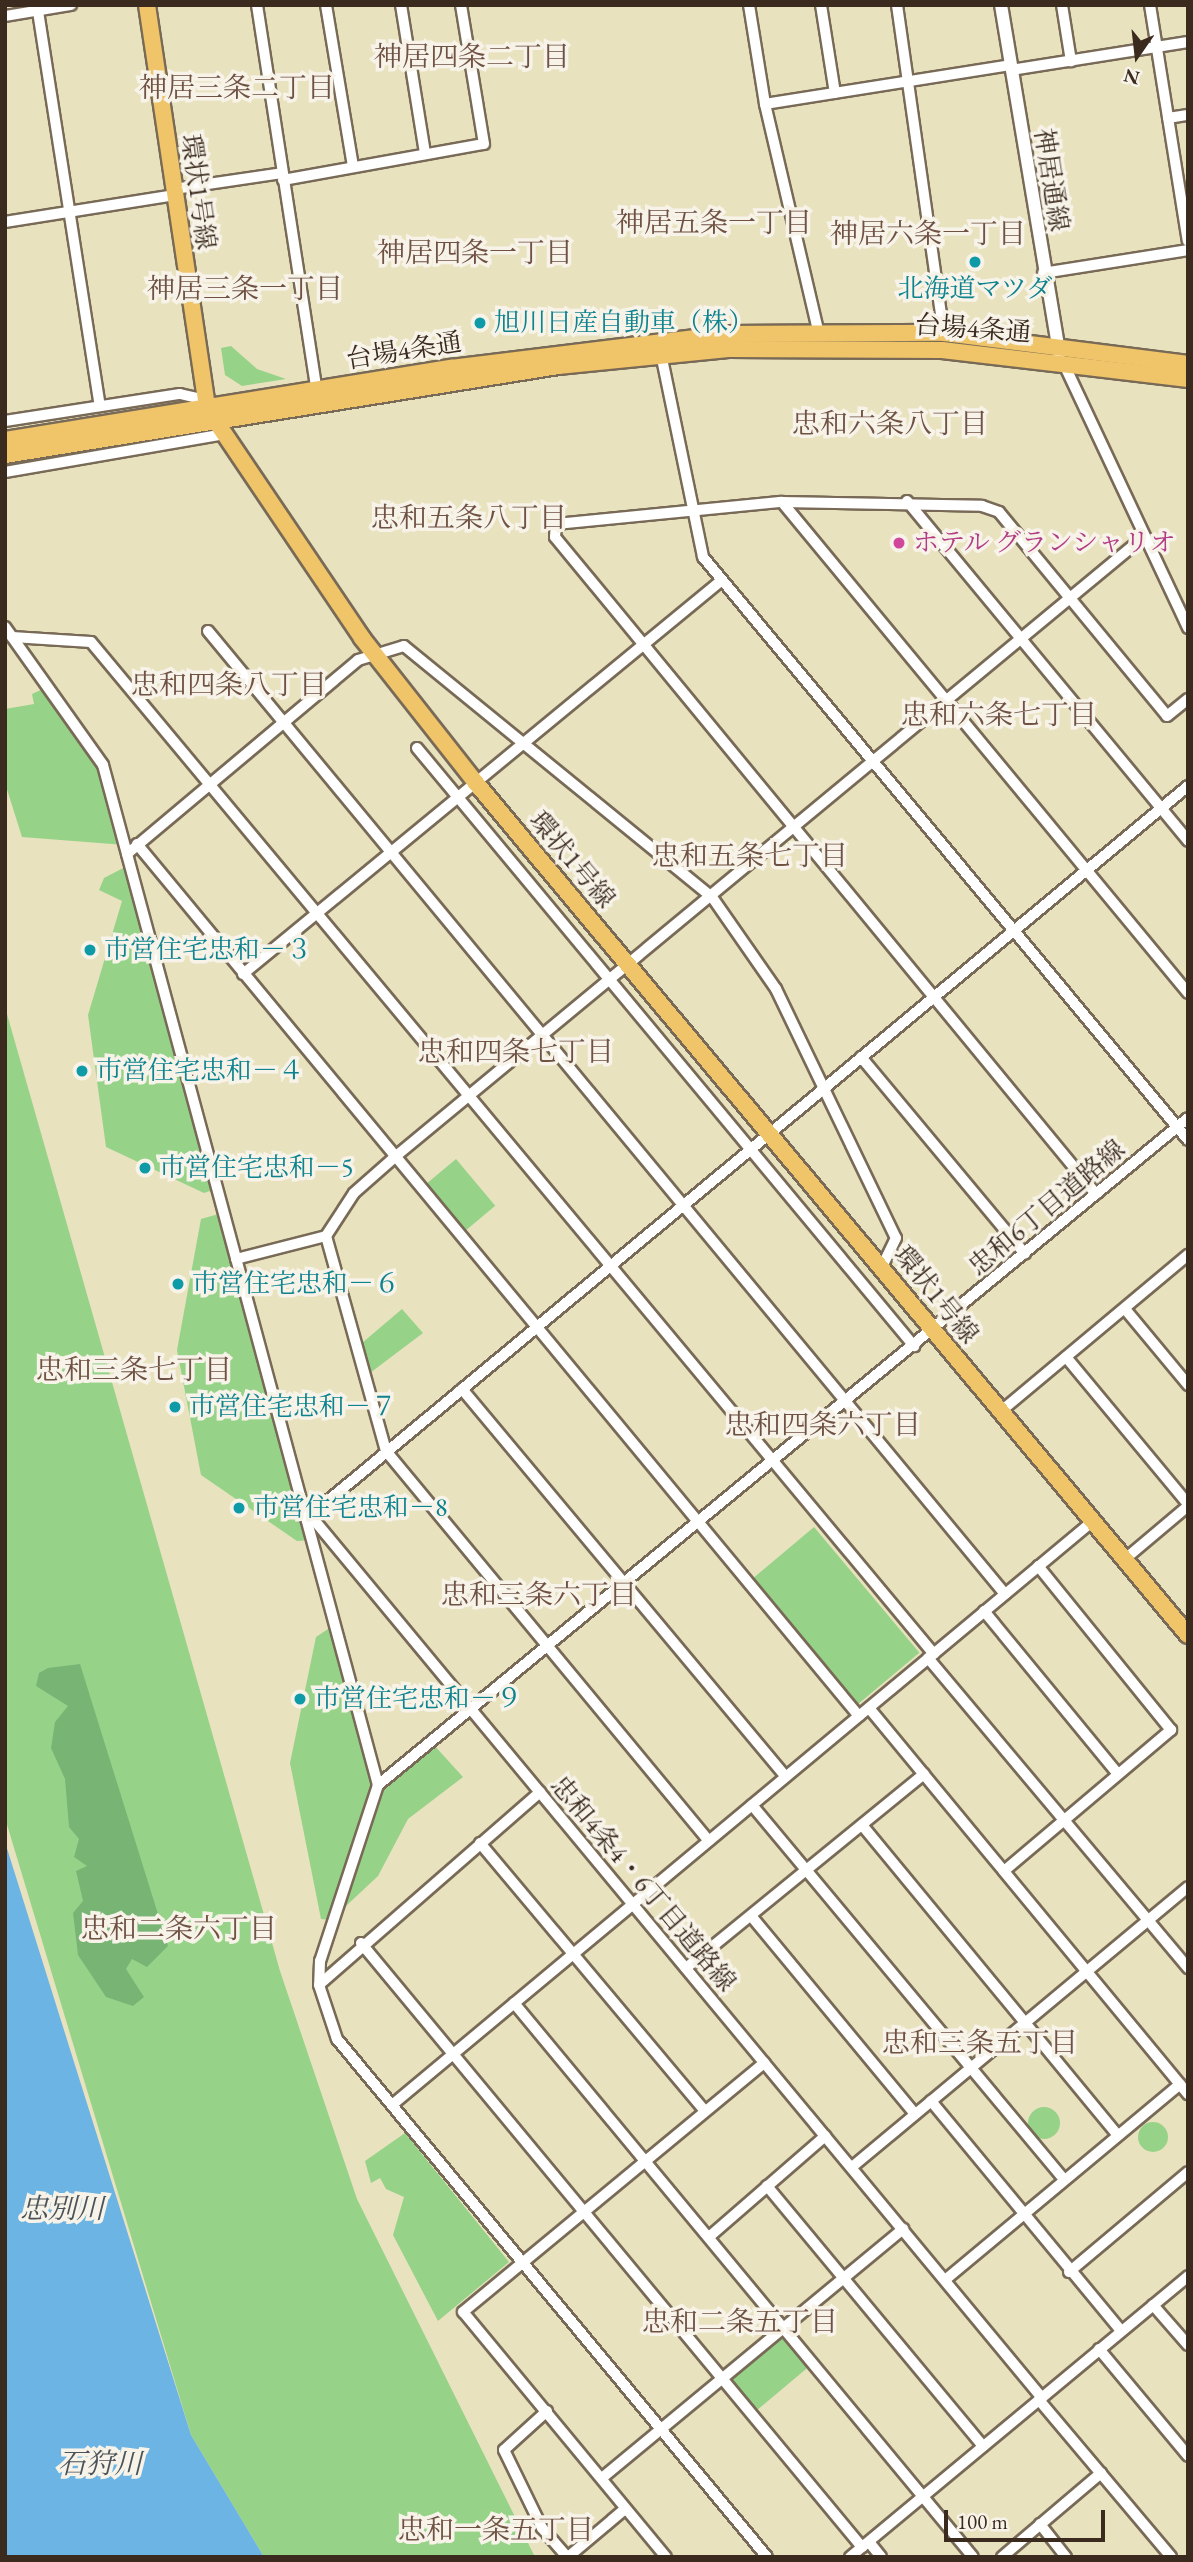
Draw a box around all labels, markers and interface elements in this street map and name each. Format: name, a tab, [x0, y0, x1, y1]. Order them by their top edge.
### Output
north arrow	[1102, 21, 1172, 91]
district label: 神居四条二丁目	[374, 39, 570, 73]
text: N	[1121, 63, 1142, 91]
district label: 神居三条二丁目	[139, 70, 335, 104]
street label: 神居通線	[1027, 126, 1075, 234]
street label: 環状1号線	[174, 132, 222, 252]
district label: 神居五条一丁目	[616, 205, 812, 239]
district label: 神居六条一丁目	[830, 216, 1026, 250]
district label: 神居四条一丁目	[377, 235, 573, 269]
marker: 北海道マツダ	[967, 254, 983, 270]
district label: 神居三条一丁目	[147, 271, 343, 305]
place label: 北海道マツダ	[897, 273, 1053, 305]
place label: 旭川日産自動車（株）	[494, 307, 754, 339]
street label: 台場4条通	[914, 309, 1032, 349]
marker: 旭川日産自動車（株）	[472, 315, 488, 331]
street label: 台場4条通	[344, 326, 464, 376]
district label: 忠和六条八丁目	[792, 406, 988, 440]
district label: 忠和五条八丁目	[371, 500, 567, 534]
place label: ホテル グランシャリオ	[913, 527, 1178, 559]
marker: ホテル グランシャリオ	[891, 535, 907, 551]
district label: 忠和四条八丁目	[131, 667, 327, 701]
district label: 忠和六条七丁目	[901, 697, 1097, 731]
street label: 環状1号線	[523, 805, 621, 915]
district label: 忠和五条七丁目	[652, 838, 848, 872]
place label: 市営住宅忠和－３	[104, 934, 312, 966]
marker: 市営住宅忠和－３	[82, 942, 98, 958]
district label: 忠和四条七丁目	[418, 1034, 614, 1068]
place label: 市営住宅忠和－４	[96, 1055, 304, 1087]
marker: 市営住宅忠和－４	[74, 1063, 90, 1079]
street label: 忠和6丁目道路線	[962, 1134, 1132, 1282]
place label: 市営住宅忠和－5	[159, 1152, 353, 1184]
marker: 市営住宅忠和－5	[137, 1160, 153, 1176]
street label: 環状1号線	[887, 1240, 985, 1350]
place label: 市営住宅忠和－６	[192, 1268, 400, 1300]
marker: 市営住宅忠和－６	[170, 1276, 186, 1292]
district label: 忠和三条七丁目	[36, 1352, 232, 1386]
place label: 市営住宅忠和－７	[189, 1391, 397, 1423]
marker: 市営住宅忠和－７	[167, 1399, 183, 1415]
district label: 忠和四条六丁目	[725, 1407, 921, 1441]
place label: 市営住宅忠和－8	[253, 1492, 447, 1524]
marker: 市営住宅忠和－8	[231, 1500, 247, 1516]
district label: 忠和三条六丁目	[441, 1577, 637, 1611]
place label: 市営住宅忠和－９	[314, 1683, 522, 1715]
marker: 市営住宅忠和－９	[292, 1691, 308, 1707]
street label: 忠和4条4・6丁目道路線	[544, 1770, 742, 1998]
district label: 忠和二条六丁目	[81, 1911, 277, 1945]
district label: 忠和三条五丁目	[882, 2025, 1078, 2059]
water label: 忠別川	[20, 2191, 104, 2225]
district label: 忠和二条五丁目	[642, 2304, 838, 2338]
water label: 石狩川	[58, 2446, 142, 2480]
scale bar	[948, 2496, 1109, 2540]
text: 100 m	[957, 2508, 1008, 2535]
district label: 忠和一条五丁目	[398, 2512, 594, 2546]

